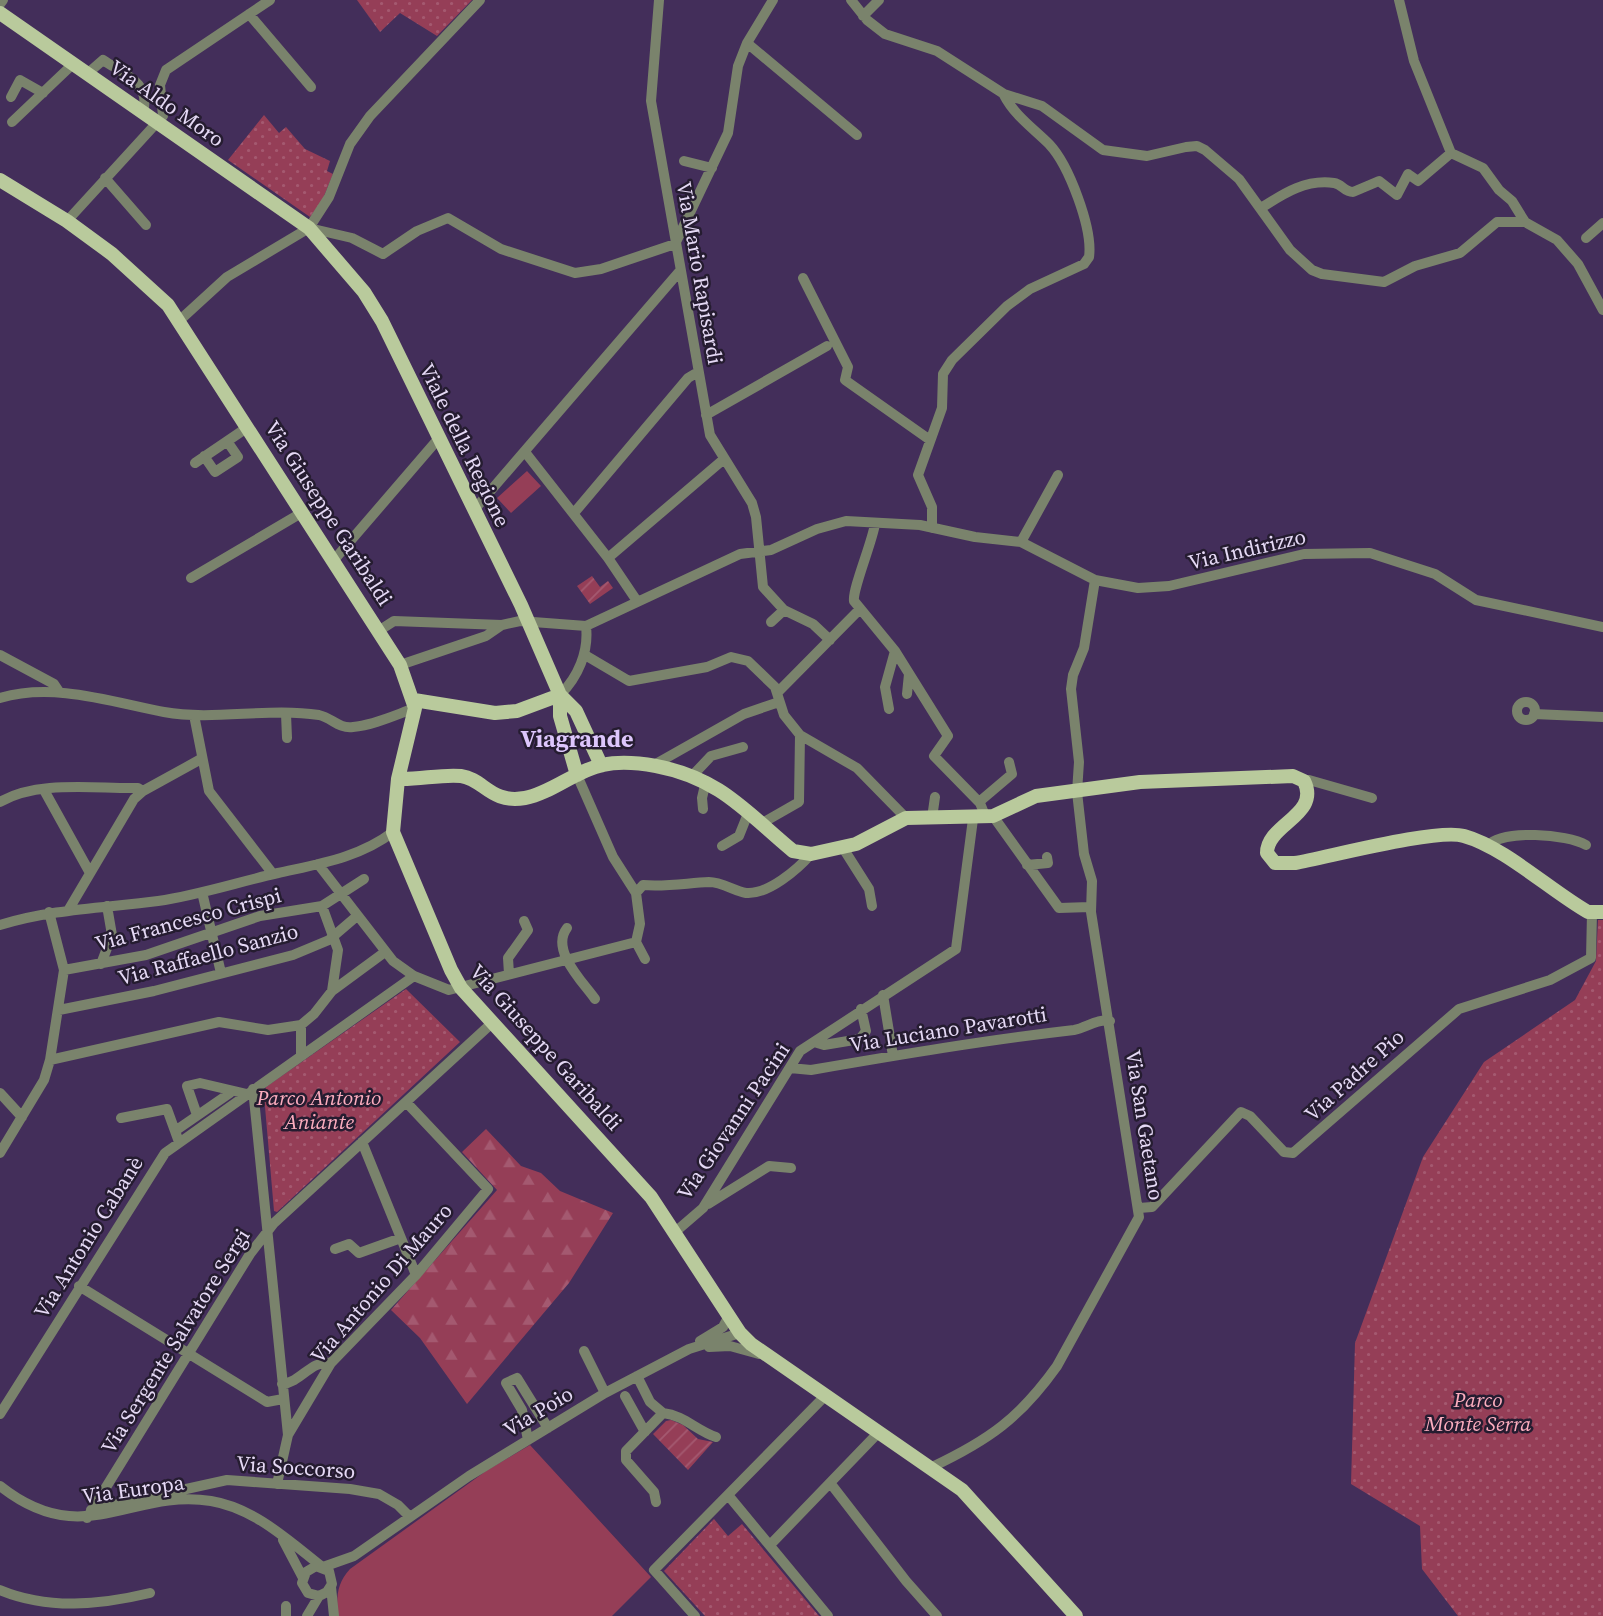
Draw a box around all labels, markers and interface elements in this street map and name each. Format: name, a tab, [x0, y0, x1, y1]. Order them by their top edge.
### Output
street label: Via Aldo Moro	[104, 53, 230, 153]
street label: Via Mario Rapisardi	[670, 179, 730, 367]
street label: Viale della Regione	[413, 358, 517, 532]
street label: Via Giuseppe Garibaldi	[258, 415, 400, 611]
street label: Via Indirizzo	[1185, 521, 1309, 577]
district label: Viagrande	[520, 722, 634, 755]
street label: Via Francesco Crispi	[92, 880, 284, 958]
street label: Via Raffaello Sanzio	[115, 916, 301, 992]
street label: Via Giuseppe Garibaldi	[463, 957, 629, 1137]
street label: Via Luciano Pavarotti	[847, 999, 1049, 1059]
street label: Via Padre Pio	[1298, 1022, 1410, 1128]
street label: Via Giovanni Pacini	[670, 1037, 796, 1205]
street label: Via San Gaetano	[1119, 1048, 1171, 1202]
park label: Parco Antonio Aniante	[256, 1083, 381, 1136]
street label: Via Antonio Cabanè	[26, 1151, 150, 1323]
street label: Via Antonio Di Mauro	[303, 1197, 459, 1369]
street label: Via Sergente Salvatore Sergi	[94, 1223, 256, 1459]
street label: Via Poio	[498, 1379, 578, 1443]
park label: Parco Monte Serra	[1424, 1385, 1531, 1438]
street label: Via Soccorso	[236, 1448, 356, 1486]
street label: Via Europa	[80, 1467, 186, 1511]

